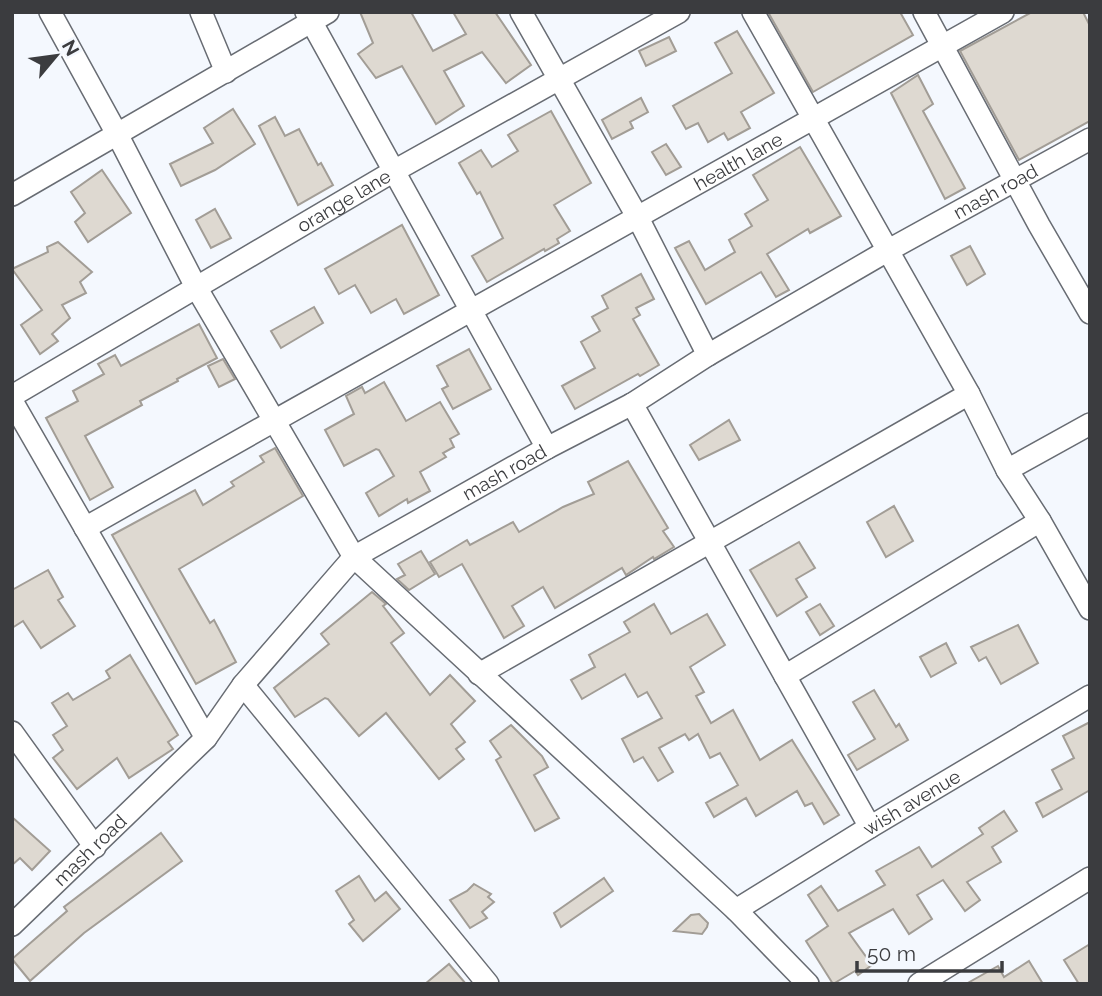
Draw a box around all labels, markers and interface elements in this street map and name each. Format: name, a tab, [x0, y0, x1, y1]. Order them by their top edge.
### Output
north arrow	[21, 21, 91, 91]
text: N	[58, 36, 84, 59]
street label: health lane	[690, 128, 786, 195]
street label: mash road	[949, 159, 1041, 223]
street label: orange lane	[293, 165, 395, 237]
street label: mash road	[458, 440, 550, 505]
street label: wish avenue	[859, 765, 964, 840]
street label: mash road	[49, 810, 131, 890]
scale bar	[857, 930, 1002, 974]
text: 50 m	[867, 941, 916, 966]

